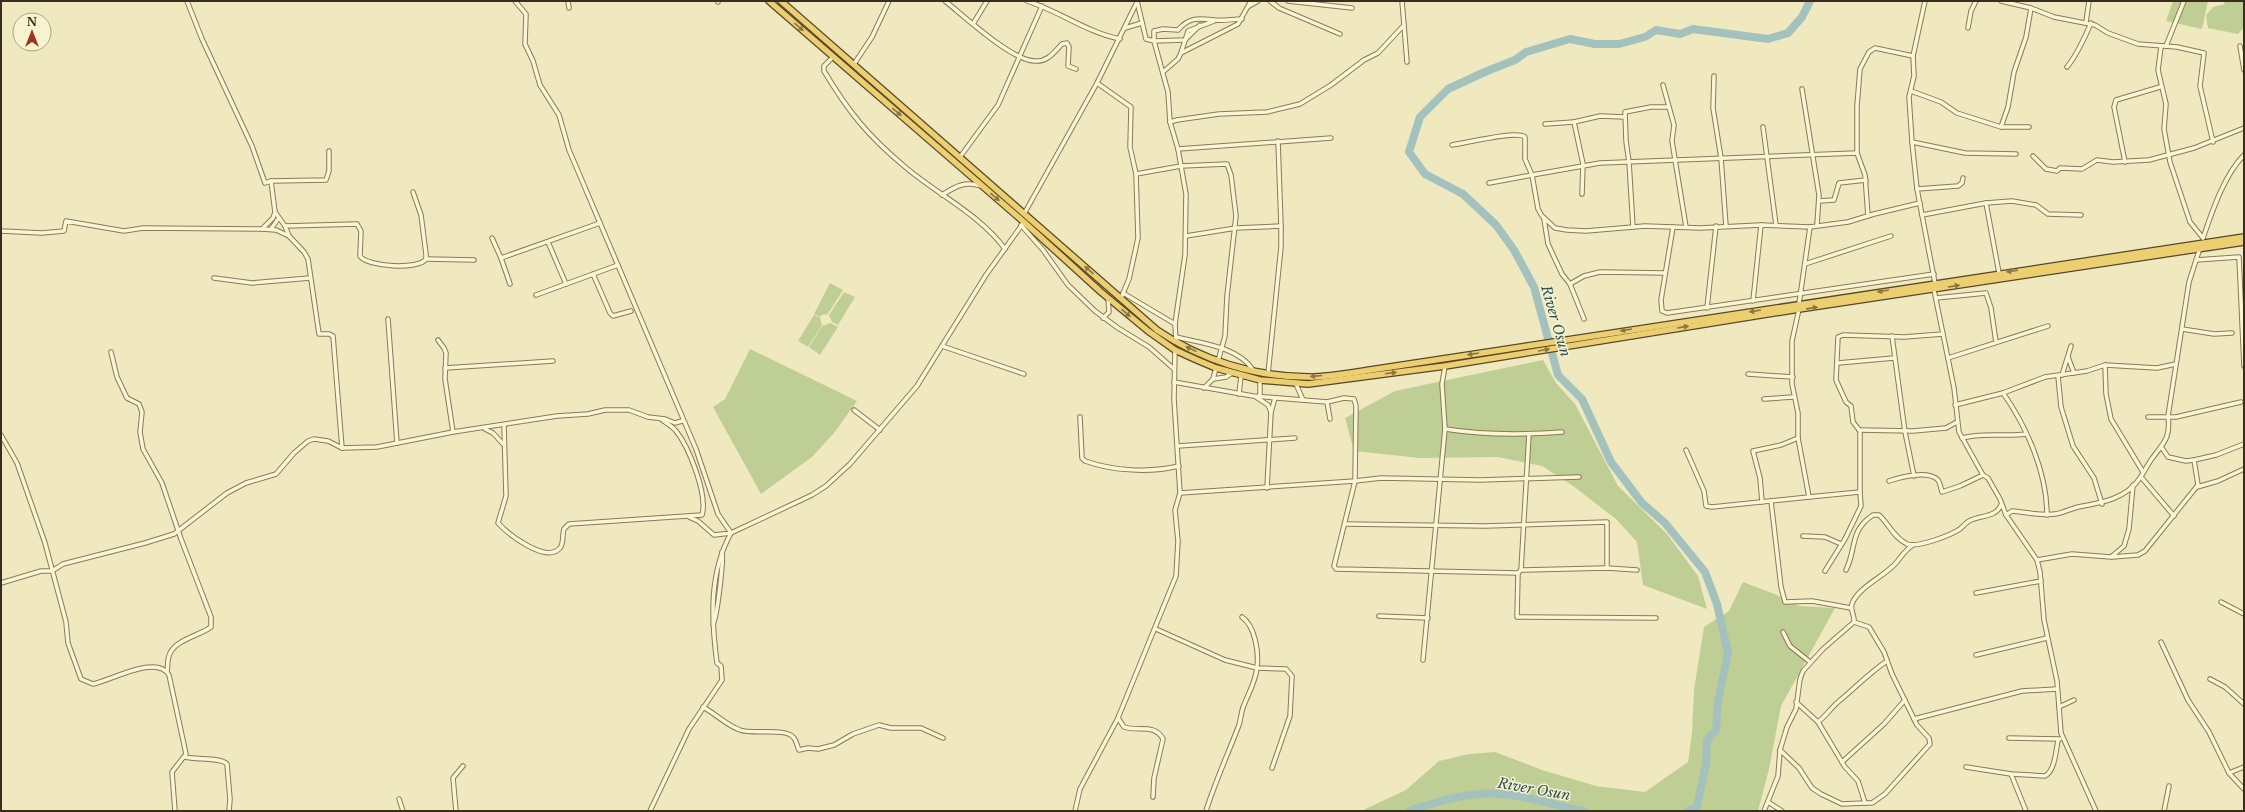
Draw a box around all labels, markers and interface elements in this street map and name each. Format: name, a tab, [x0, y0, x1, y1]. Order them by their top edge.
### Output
north arrow	[12, 12, 52, 52]
text: N	[27, 15, 38, 29]
one-way arrow	[794, 22, 804, 31]
one-way arrow	[892, 107, 902, 117]
one-way arrow	[990, 193, 1000, 202]
one-way arrow	[1084, 266, 1093, 275]
one-way arrow	[2006, 268, 2018, 274]
water label: River Osun	[1537, 282, 1575, 359]
one-way arrow	[1948, 283, 1960, 289]
one-way arrow	[1877, 288, 1889, 294]
one-way arrow	[1806, 305, 1818, 311]
one-way arrow	[1749, 308, 1761, 314]
one-way arrow	[1121, 309, 1131, 318]
one-way arrow	[1677, 324, 1689, 330]
one-way arrow	[1620, 327, 1632, 333]
one-way arrow	[1185, 346, 1197, 352]
one-way arrow	[1538, 347, 1550, 353]
one-way arrow	[1467, 352, 1479, 358]
one-way arrow	[1385, 370, 1397, 376]
one-way arrow	[1310, 373, 1322, 380]
water label: River Osun	[1495, 774, 1572, 804]

